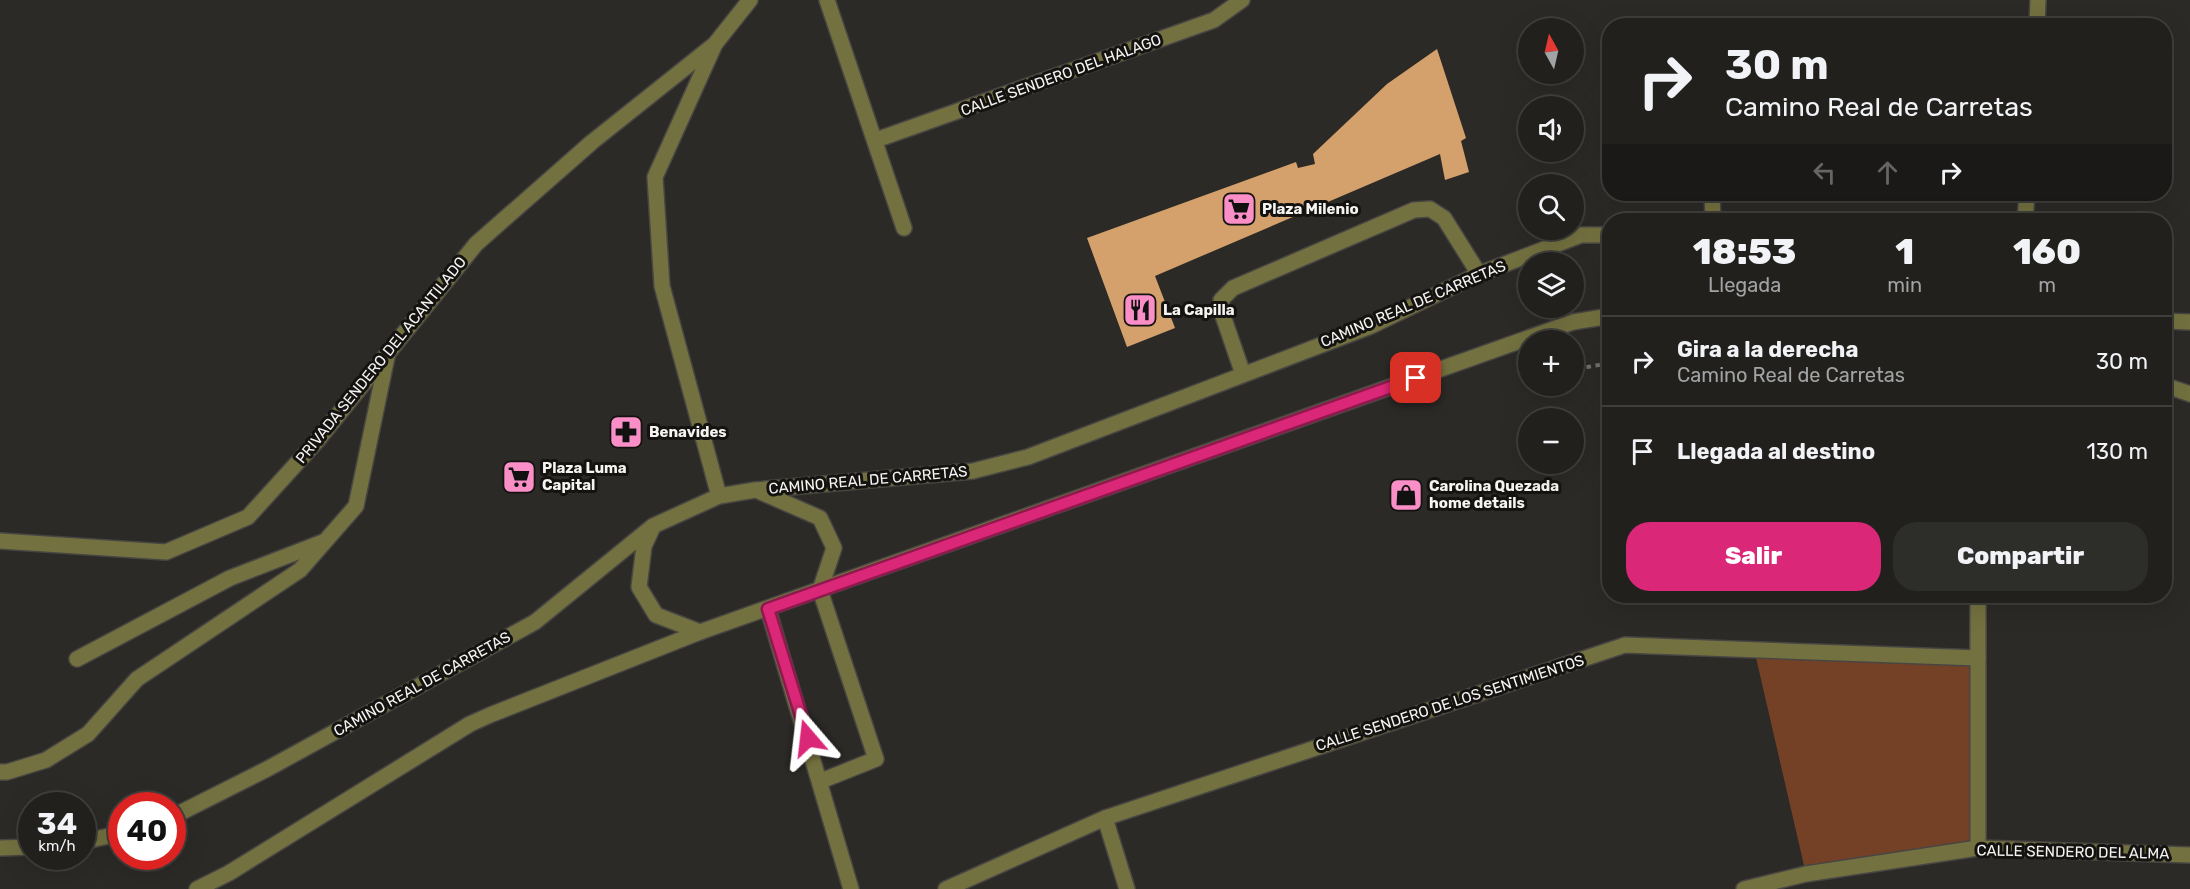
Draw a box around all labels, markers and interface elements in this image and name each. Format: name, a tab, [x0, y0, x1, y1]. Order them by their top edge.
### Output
north arrow	[1518, 18, 1584, 84]
map controls	[1518, 18, 1584, 474]
street label: CALLE SENDERO DEL HALAGO	[958, 30, 1164, 120]
text: 30 m	[1725, 40, 1829, 90]
icon: right	[1626, 42, 1704, 120]
text: Camino Real de Carretas	[1725, 91, 2033, 123]
button: sound	[1518, 96, 1584, 162]
icon: left	[1808, 156, 1841, 189]
icon: ahead	[1871, 156, 1904, 189]
icon: right	[1934, 156, 1967, 189]
button: search	[1518, 174, 1584, 240]
supermarket icon: Plaza Milenio	[1221, 191, 1257, 227]
place label: Plaza Milenio	[1262, 200, 1359, 218]
text: 18:53	[1693, 230, 1797, 273]
text: 1	[1895, 230, 1914, 273]
text: 160	[2013, 230, 2081, 273]
button: layers	[1518, 252, 1584, 318]
street label: PRIVADA SENDERO DEL ACANTILADO	[292, 253, 470, 467]
street label: CAMINO REAL DE CARRETAS	[1318, 257, 1508, 351]
text: Llegada	[1708, 273, 1781, 297]
text: min	[1887, 273, 1922, 297]
text: m	[2038, 273, 2056, 297]
restaurant icon: La Capilla	[1122, 292, 1158, 328]
place label: La Capilla	[1163, 301, 1235, 319]
button: +	[1518, 330, 1584, 396]
text: Gira a la derecha	[1677, 336, 1858, 363]
icon: right	[1626, 345, 1659, 378]
text: 30 m	[2096, 348, 2148, 375]
pin	[1390, 352, 1441, 403]
icon: arrive	[1399, 361, 1432, 394]
text: Camino Real de Carretas	[1677, 363, 1905, 387]
button: −	[1518, 408, 1584, 474]
pharmacy icon: Benavides	[608, 414, 644, 450]
place label: Benavides	[649, 423, 727, 441]
icon: arrive	[1626, 435, 1659, 468]
text: Llegada al destino	[1677, 438, 1875, 465]
text: 130 m	[2086, 438, 2148, 465]
supermarket icon: Plaza Luma Capital	[501, 459, 537, 495]
place label: Plaza Luma Capital	[542, 459, 627, 494]
street label: CAMINO REAL DE CARRETAS	[768, 462, 968, 498]
shop icon: Carolina Quezada home details	[1388, 477, 1424, 513]
place label: Carolina Quezada home details	[1429, 477, 1559, 512]
button: Salir	[1626, 522, 1881, 591]
button: Compartir	[1893, 522, 2148, 591]
street label: CAMINO REAL DE CARRETAS	[330, 628, 514, 740]
street label: CALLE SENDERO DE LOS SENTIMIENTOS	[1314, 651, 1586, 755]
position arrow	[776, 706, 840, 770]
speed limit sign: 40	[108, 792, 186, 870]
text: 34	[37, 806, 77, 842]
text: km/h	[38, 837, 76, 855]
street label: CALLE SENDERO DEL ALMA	[1976, 841, 2170, 863]

